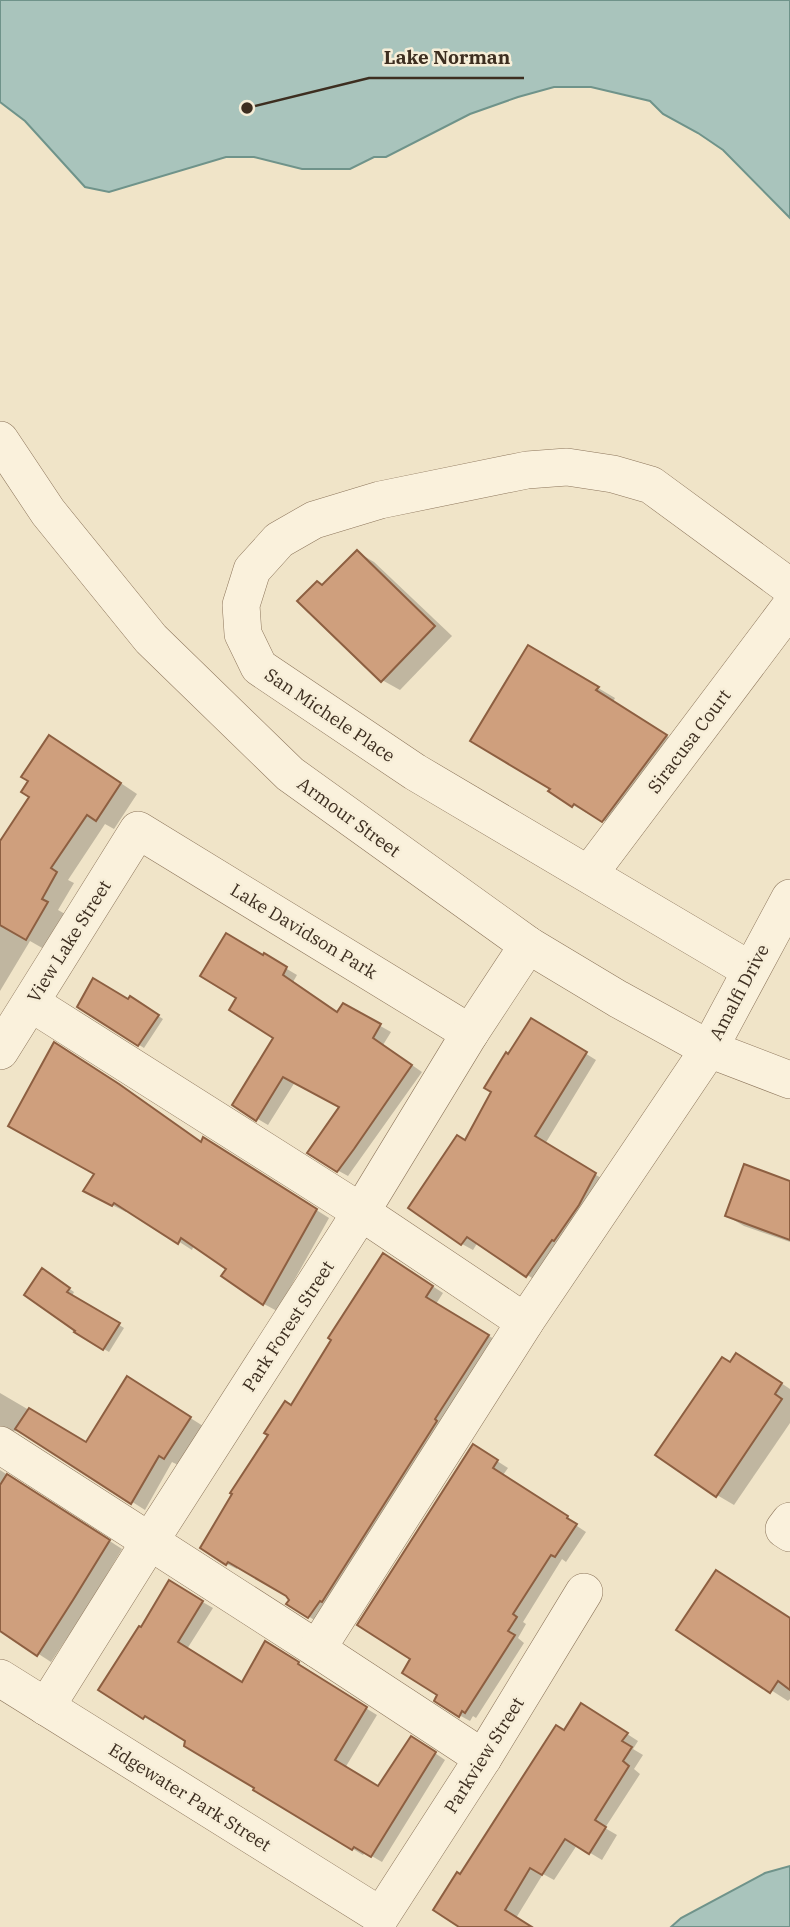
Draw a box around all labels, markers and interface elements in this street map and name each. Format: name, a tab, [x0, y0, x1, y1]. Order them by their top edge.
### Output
callout: Lake Norman	[369, 38, 524, 78]
text: Lake Norman	[384, 45, 511, 69]
street label: San Michele Place	[261, 663, 399, 767]
street label: Siracusa Court	[642, 684, 736, 798]
street label: Armour Street	[293, 772, 405, 862]
street label: View Lake Street	[22, 875, 116, 1007]
street label: Lake Davidson Park	[226, 878, 382, 984]
street label: Amalfi Drive	[704, 940, 774, 1044]
street label: Park Forest Street	[237, 1256, 339, 1396]
street label: Parkview Street	[439, 1693, 529, 1817]
street label: Edgewater Park Street	[104, 1738, 276, 1856]

